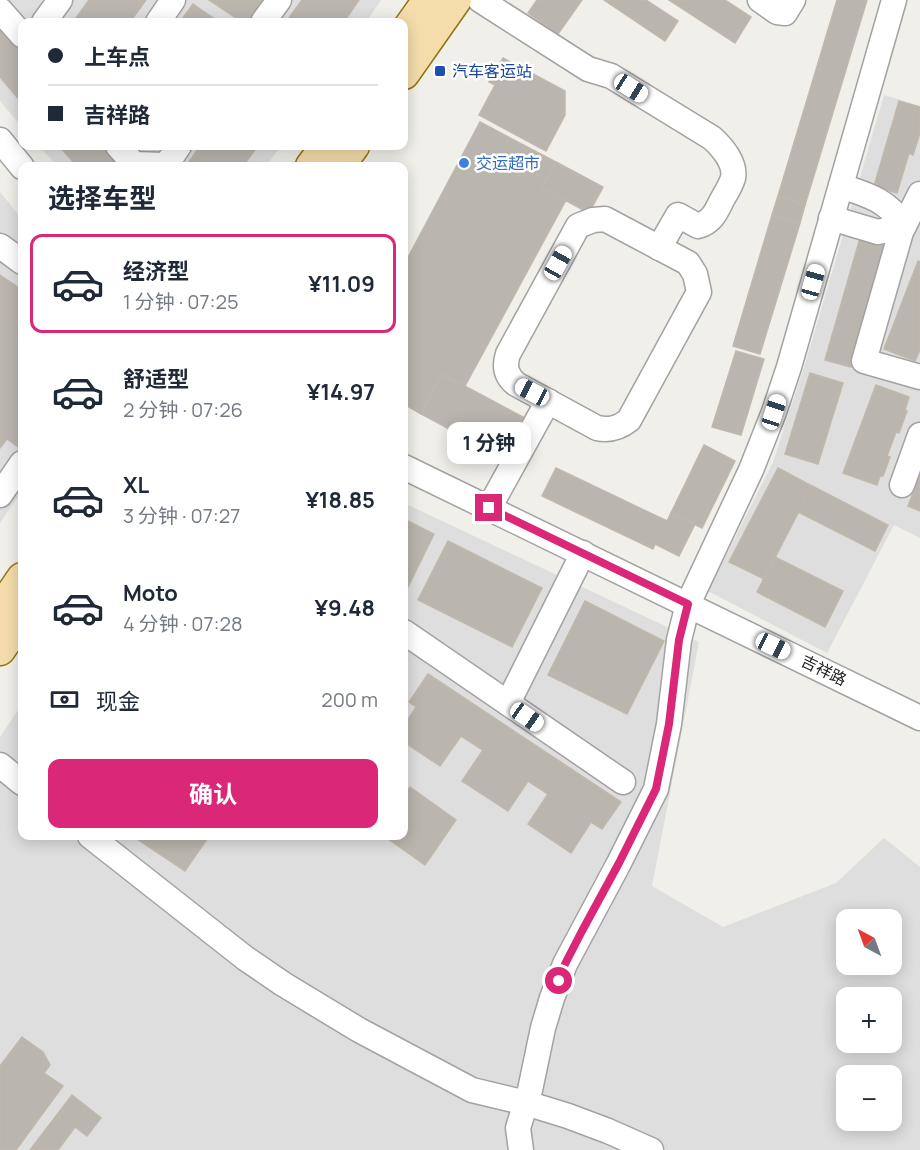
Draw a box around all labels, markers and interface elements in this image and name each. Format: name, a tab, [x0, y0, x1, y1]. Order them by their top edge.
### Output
text: 上车点	[84, 42, 150, 72]
place label: 汽车客运站	[452, 60, 532, 82]
marker: 汽车客运站	[433, 64, 447, 78]
car	[611, 71, 651, 105]
text: 吉祥路	[84, 100, 150, 130]
place label: 交运超市	[476, 152, 540, 174]
marker: 交运超市	[457, 156, 471, 170]
text: 选择车型	[48, 179, 156, 216]
car	[541, 243, 575, 283]
text: 经济型	[123, 256, 189, 286]
icon: car	[51, 257, 105, 311]
car	[799, 262, 827, 302]
text: ¥11.09	[308, 269, 375, 299]
text: 1 分钟 · 07:25	[123, 288, 239, 315]
text: 舒适型	[123, 364, 189, 394]
icon: car	[51, 365, 105, 419]
car	[512, 376, 552, 408]
text: ¥14.97	[307, 377, 375, 407]
car	[760, 392, 788, 432]
text: 2 分钟 · 07:26	[123, 396, 243, 423]
callout: 1 分钟	[447, 421, 531, 463]
text: 1 分钟	[463, 429, 515, 456]
text: XL	[123, 470, 149, 500]
icon: car	[51, 473, 105, 527]
text: ¥18.85	[305, 485, 375, 515]
route end	[475, 494, 502, 521]
text: 3 分钟 · 07:27	[123, 502, 240, 529]
text: Moto	[123, 578, 178, 608]
icon: car	[51, 581, 105, 635]
text: ¥9.48	[314, 593, 375, 623]
text: 4 分钟 · 07:28	[123, 610, 243, 637]
car	[753, 630, 793, 662]
street label: 吉祥路	[798, 650, 850, 690]
icon: cash	[48, 683, 81, 716]
text: 现金	[96, 686, 140, 716]
text: 200 m	[321, 686, 378, 713]
car	[507, 699, 547, 735]
button: 确认	[48, 759, 378, 828]
north arrow	[836, 909, 902, 975]
map controls	[836, 909, 902, 1131]
route start	[545, 967, 572, 994]
button: +	[836, 987, 902, 1053]
button: −	[836, 1065, 902, 1131]

